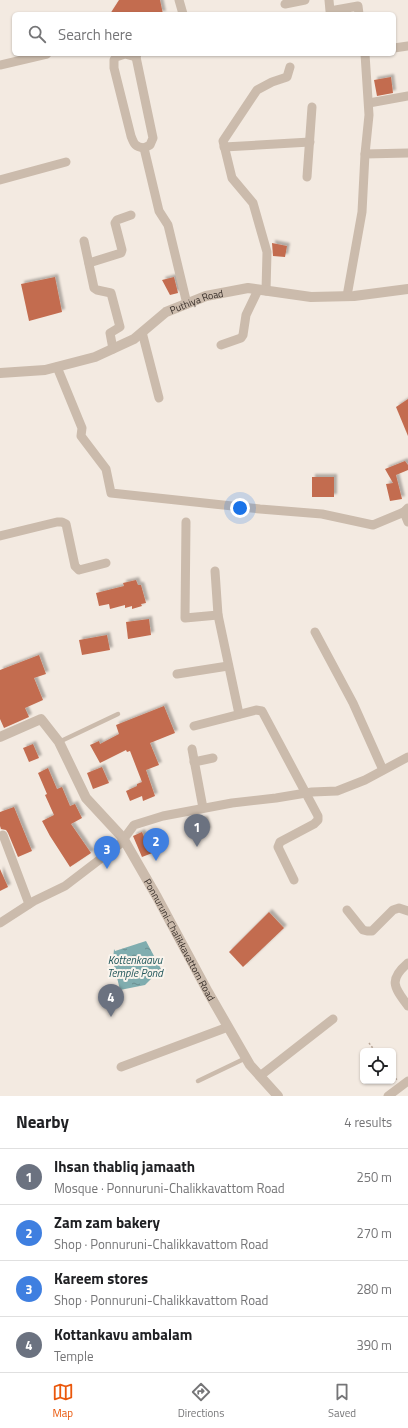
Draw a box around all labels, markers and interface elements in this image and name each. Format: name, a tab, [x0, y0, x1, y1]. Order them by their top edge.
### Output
search box	[12, 12, 396, 56]
icon: search	[26, 23, 48, 45]
text: Search here	[58, 23, 132, 46]
street label: Puthiya Road	[167, 285, 224, 317]
your location	[230, 498, 250, 518]
pin: 1	[184, 814, 210, 847]
pin: 2	[143, 828, 169, 861]
pin: 3	[94, 836, 120, 869]
street label: Ponnuruni-Chalikkavattom Road	[140, 876, 219, 1004]
water label: Kottenkaavu Temple Pond	[107, 952, 164, 981]
pin: 4	[98, 984, 124, 1017]
map controls	[360, 1048, 396, 1084]
button: locate	[360, 1048, 396, 1084]
text: Nearby	[16, 1109, 69, 1135]
text: 4 results	[344, 1112, 392, 1132]
text: Ihsan thabliq jamaath	[54, 1155, 195, 1178]
text: 1	[25, 1167, 33, 1187]
text: 250 m	[356, 1167, 392, 1187]
text: Mosque · Ponnuruni-Chalikkavattom Road	[54, 1178, 285, 1198]
text: Zam zam bakery	[54, 1211, 160, 1234]
text: 2	[25, 1223, 33, 1243]
text: 270 m	[356, 1223, 392, 1243]
text: Shop · Ponnuruni-Chalikkavattom Road	[54, 1234, 268, 1254]
text: Kareem stores	[54, 1267, 148, 1290]
text: 3	[25, 1279, 33, 1299]
text: 280 m	[356, 1279, 392, 1299]
text: Shop · Ponnuruni-Chalikkavattom Road	[54, 1290, 268, 1310]
text: Kottankavu ambalam	[54, 1323, 192, 1346]
text: 4	[25, 1335, 33, 1355]
text: 390 m	[356, 1335, 392, 1355]
text: Temple	[54, 1346, 94, 1366]
tab: Map	[52, 1381, 74, 1421]
tab: Directions	[178, 1381, 224, 1421]
tab: Saved	[328, 1381, 356, 1421]

